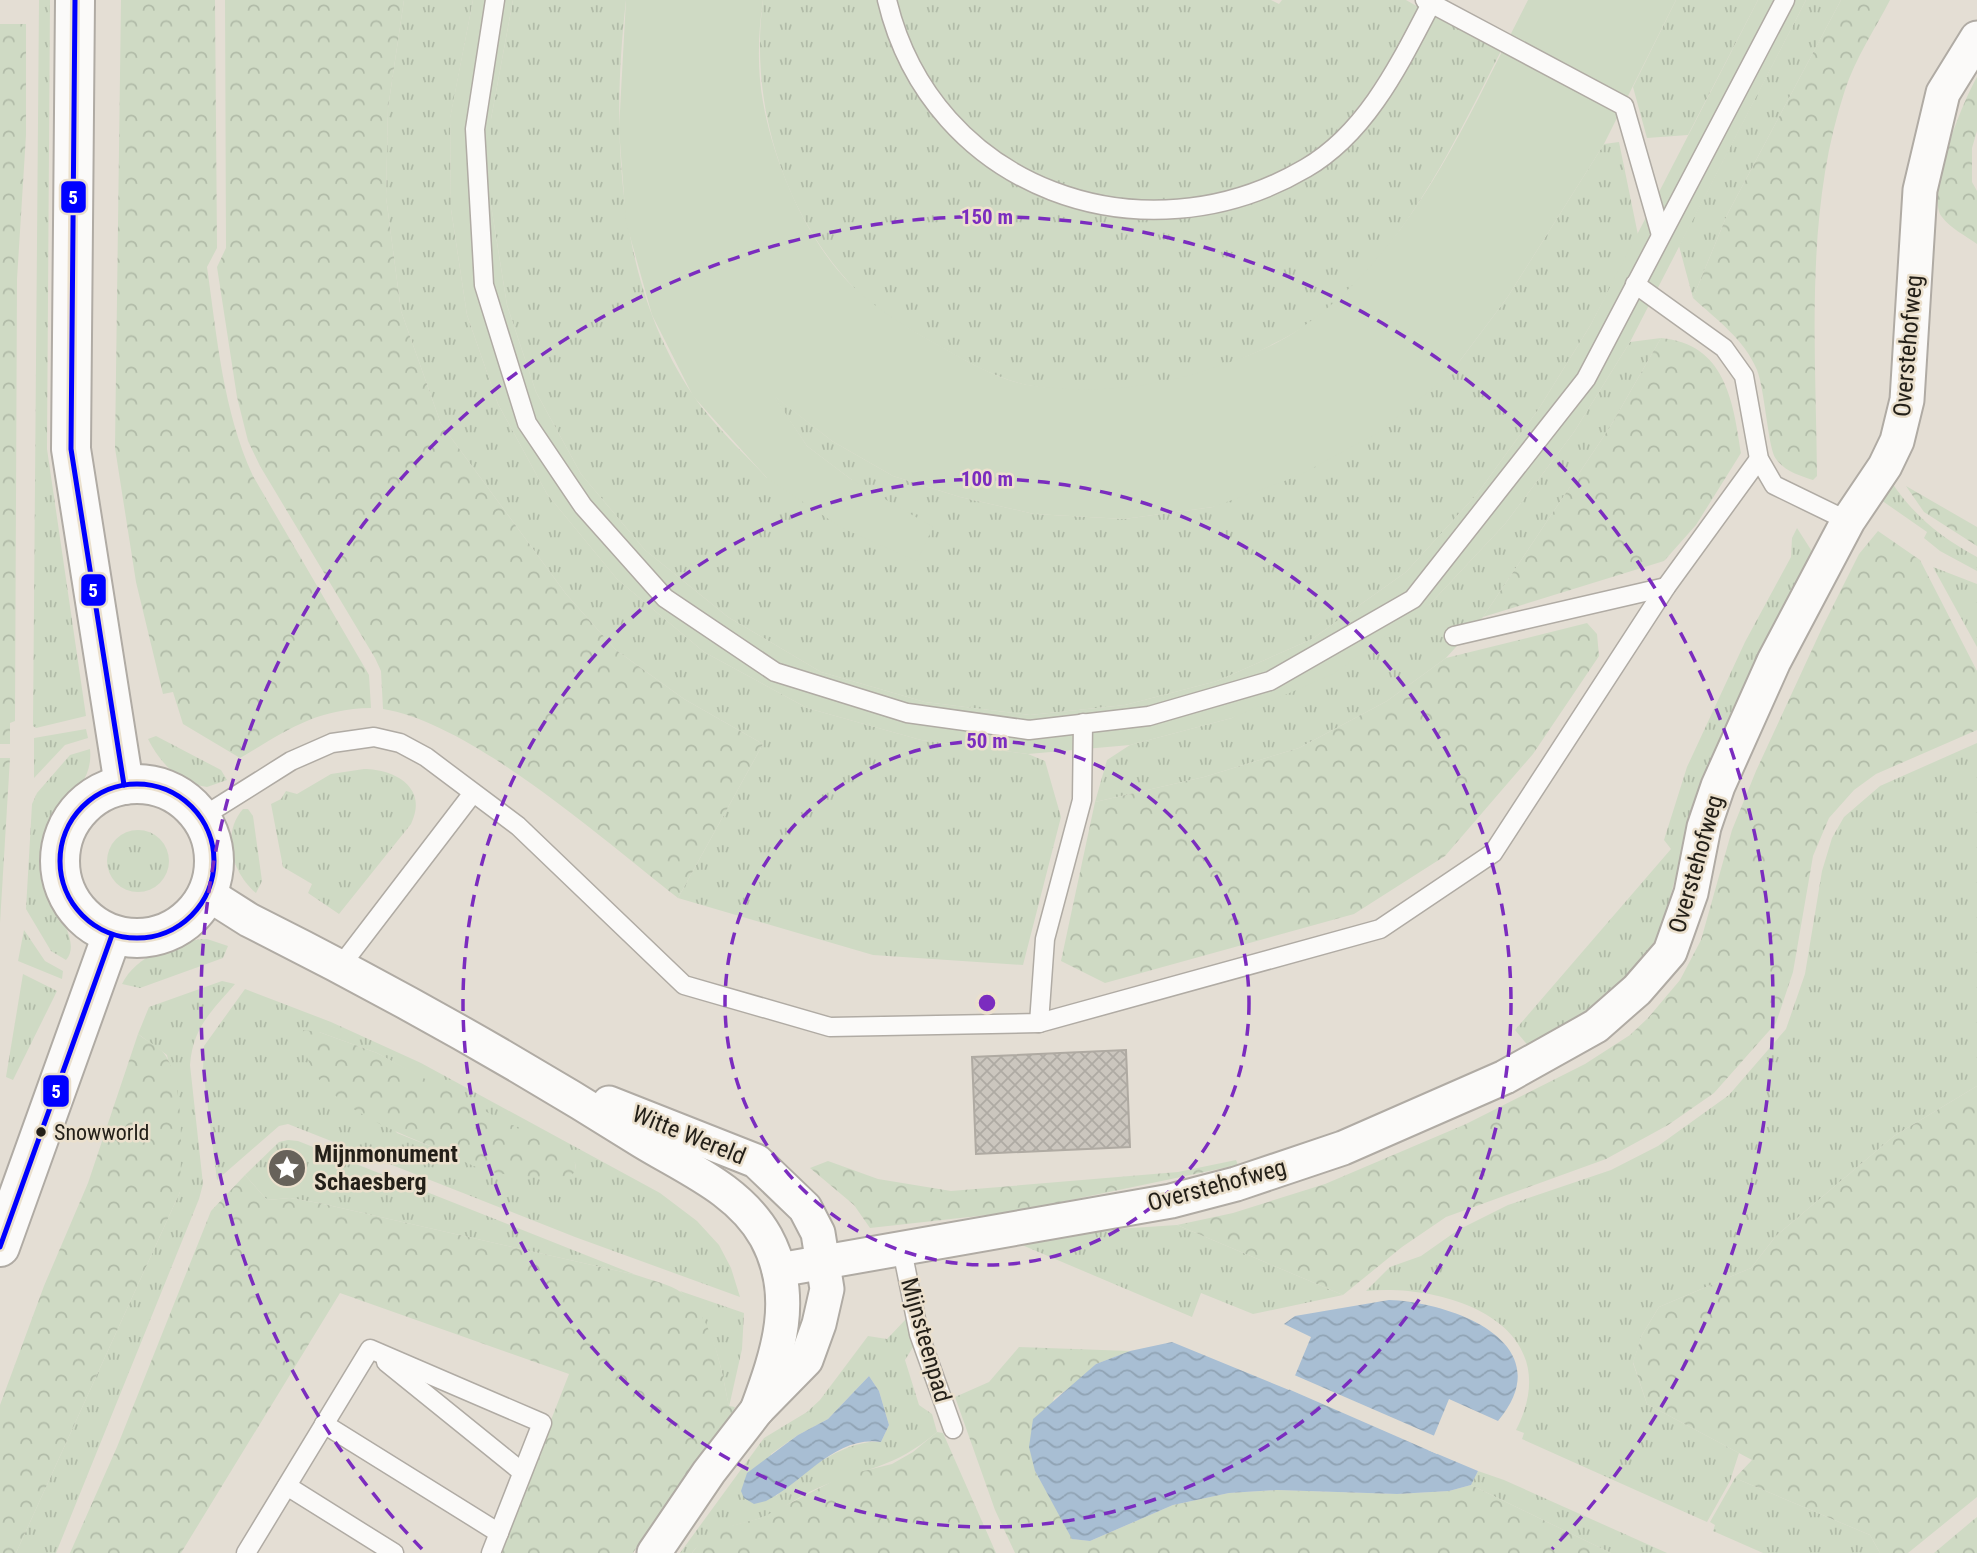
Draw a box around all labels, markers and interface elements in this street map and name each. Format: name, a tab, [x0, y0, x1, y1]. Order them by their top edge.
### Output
line badge: 5	[60, 180, 87, 214]
text: 5	[68, 186, 78, 209]
text: 150 m	[961, 205, 1013, 229]
street label: Overstehofweg	[1888, 274, 1928, 418]
text: 100 m	[961, 467, 1013, 491]
line badge: 5	[80, 573, 107, 607]
text: 5	[88, 579, 98, 602]
text: 50 m	[966, 729, 1008, 753]
street label: Overstehofweg	[1663, 792, 1729, 936]
centre of rings	[975, 991, 999, 1015]
line badge: 5	[42, 1074, 70, 1108]
text: 5	[51, 1080, 61, 1103]
street label: Witte Wereld	[628, 1100, 750, 1170]
place label: Snowworld	[54, 1120, 149, 1145]
marker: Snowworld	[34, 1125, 48, 1139]
place label: Mijnmonument Schaesberg	[314, 1140, 458, 1196]
place icon: Mijnmonument Schaesberg	[266, 1147, 308, 1189]
street label: Overstehofweg	[1145, 1153, 1289, 1217]
street label: Mijnsteenpad	[895, 1275, 957, 1405]

